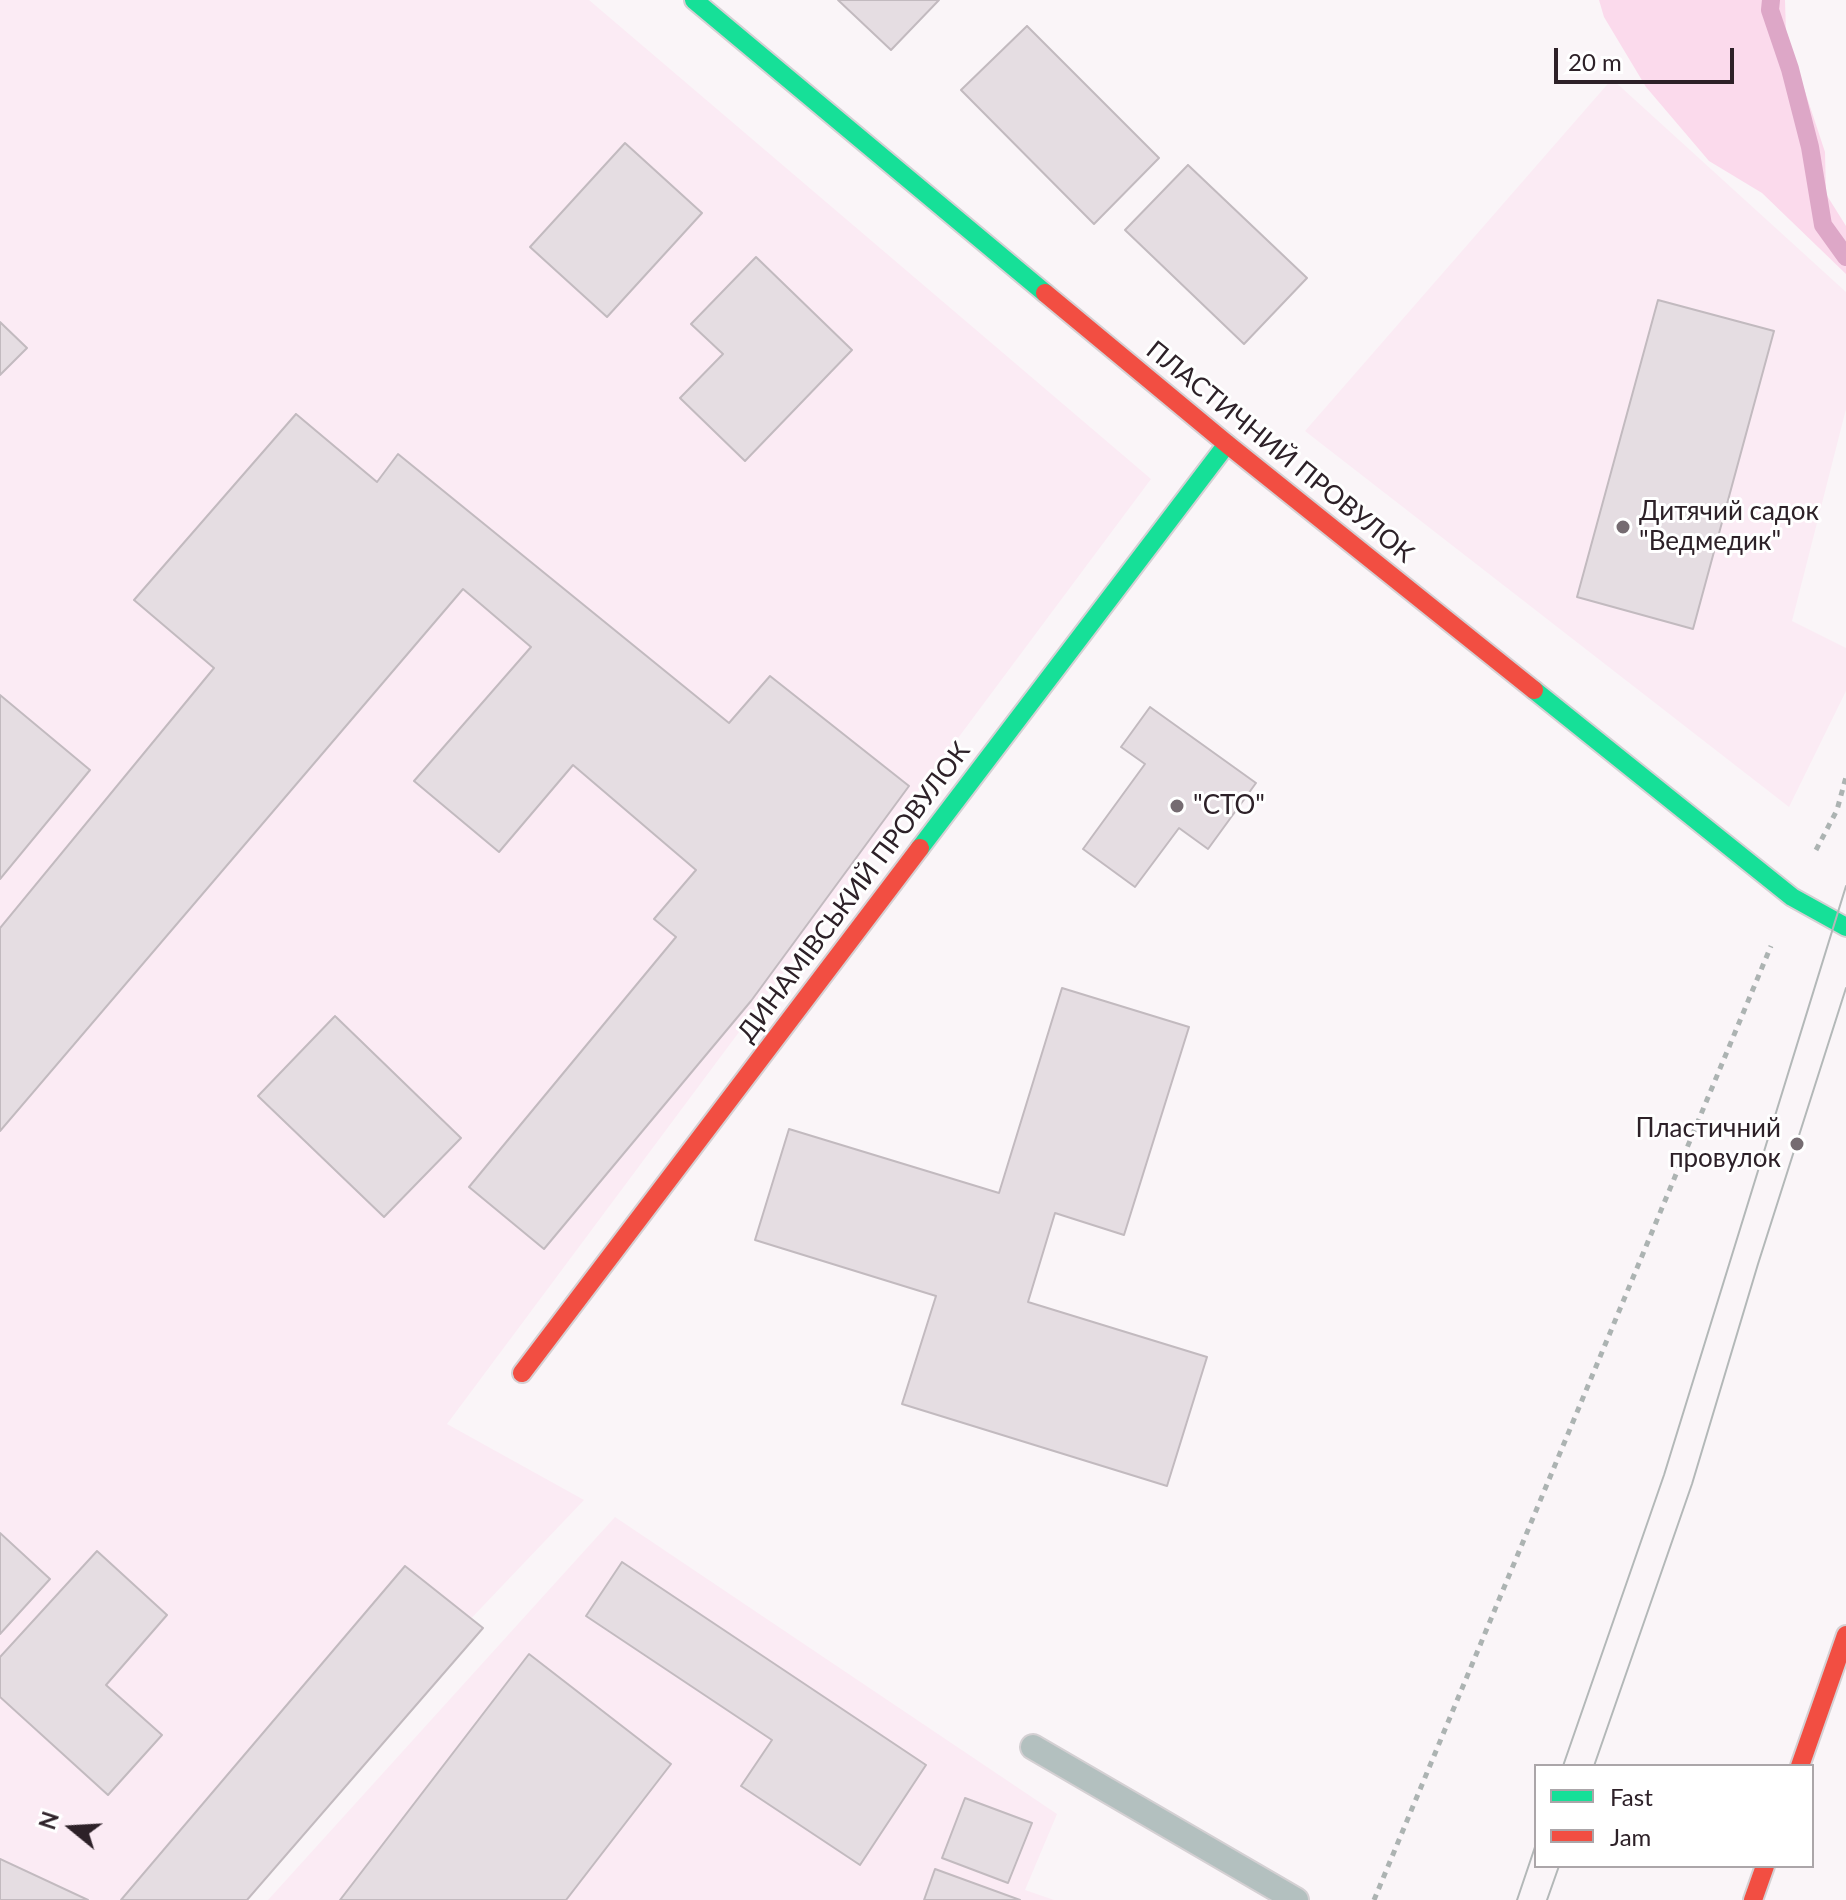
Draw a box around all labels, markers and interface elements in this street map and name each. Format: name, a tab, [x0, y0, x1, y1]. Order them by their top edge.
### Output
scale bar	[1558, 32, 1738, 82]
text: 20 m	[1568, 47, 1622, 76]
street label: ПЛАСТИЧНИЙ ПРОВУЛОК	[1140, 334, 1420, 570]
place label: Дитячий садок "Ведмедик"	[1639, 496, 1819, 558]
marker: Дитячий садок "Ведмедик"	[1614, 518, 1632, 536]
street label: ДИНАМІВСЬКИЙ ПРОВУЛОК	[731, 736, 977, 1048]
place label: "СТО"	[1193, 790, 1265, 822]
marker: "СТО"	[1168, 797, 1186, 815]
place label: Пластичний провулок	[1636, 1113, 1781, 1174]
marker: Пластичний провулок	[1788, 1135, 1806, 1153]
legend	[1534, 1764, 1814, 1868]
text: Fast	[1610, 1782, 1653, 1811]
north arrow	[32, 1788, 112, 1868]
text: N	[33, 1808, 64, 1833]
text: Jam	[1610, 1822, 1651, 1851]

